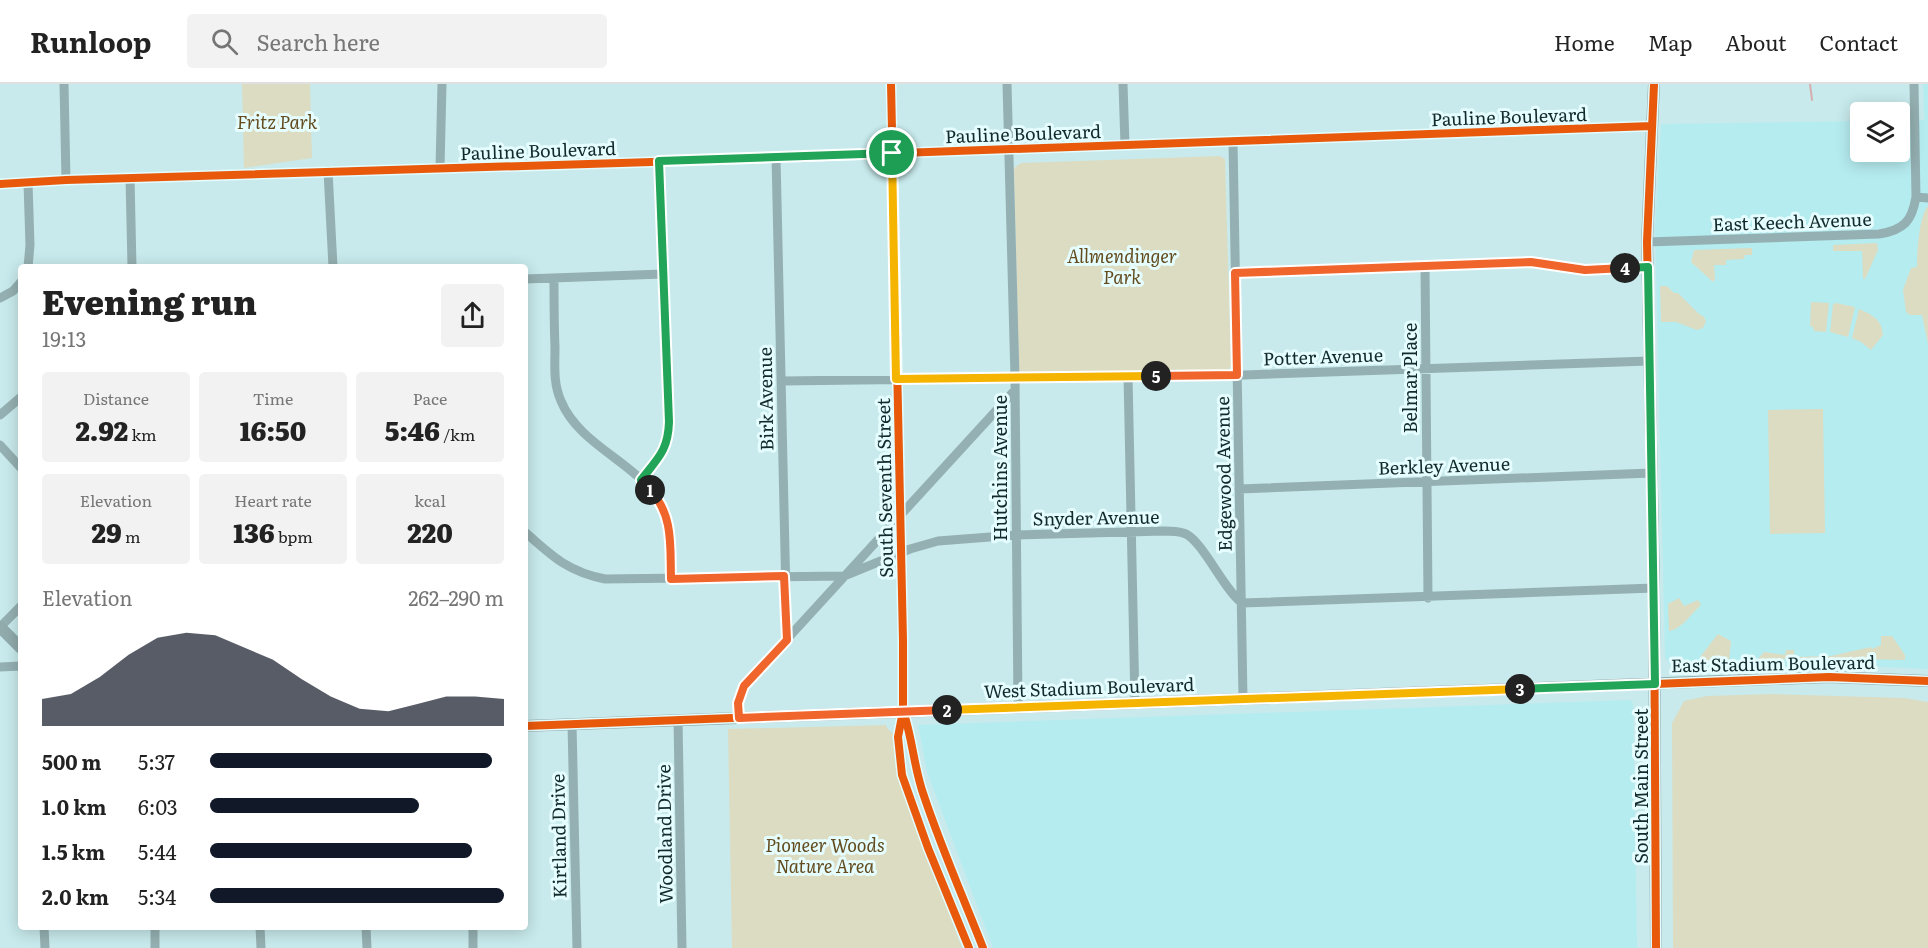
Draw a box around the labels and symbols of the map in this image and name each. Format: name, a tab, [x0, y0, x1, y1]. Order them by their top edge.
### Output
street label: Pauline Boulevard	[1430, 100, 1588, 132]
park label: Fritz Park	[237, 108, 317, 135]
street label: Pauline Boulevard	[944, 117, 1102, 149]
pin	[866, 127, 917, 178]
street label: Pauline Boulevard	[459, 134, 617, 166]
street label: East Keech Avenue	[1712, 205, 1872, 237]
park label: Allmendinger Park	[1067, 242, 1177, 290]
pin: 4	[1610, 253, 1640, 283]
street label: Belmar Place	[1396, 323, 1423, 433]
street label: Potter Avenue	[1263, 340, 1383, 372]
street label: Birk Avenue	[751, 347, 779, 451]
pin: 5	[1141, 361, 1171, 391]
street label: Hutchins Avenue	[986, 395, 1013, 541]
street label: Edgewood Avenue	[1208, 396, 1238, 552]
street label: South Seventh Street	[869, 397, 899, 578]
street label: Berkley Avenue	[1377, 449, 1511, 481]
pin: 1	[635, 475, 665, 505]
street label: Snyder Avenue	[1032, 502, 1160, 532]
street label: East Stadium Boulevard	[1671, 648, 1875, 678]
street label: West Stadium Boulevard	[983, 670, 1195, 704]
pin: 3	[1505, 674, 1535, 704]
pin: 2	[932, 695, 962, 725]
street label: South Main Street	[1627, 708, 1654, 864]
street label: Woodland Drive	[649, 764, 679, 904]
street label: Kirtland Drive	[543, 773, 573, 899]
park label: Pioneer Woods Nature Area	[765, 831, 885, 879]

